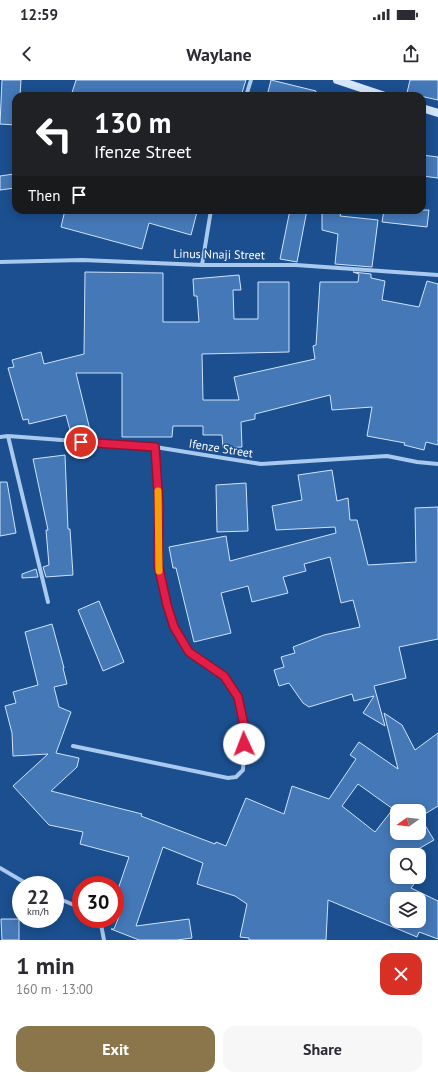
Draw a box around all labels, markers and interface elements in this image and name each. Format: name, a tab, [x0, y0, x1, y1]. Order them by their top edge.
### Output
text: 12:59	[20, 5, 58, 24]
icon: back	[16, 43, 38, 65]
text: Waylane	[186, 43, 252, 66]
icon: share	[400, 43, 422, 65]
text: 130 m	[94, 104, 171, 141]
icon: left	[28, 108, 80, 160]
text: Ifenze Street	[94, 140, 191, 163]
icon: arrive	[68, 184, 90, 206]
text: Then	[28, 186, 60, 205]
street label: Linus Nnaji Street	[173, 246, 265, 262]
pin	[64, 425, 98, 459]
icon: arrive	[70, 431, 92, 453]
street label: Ifenze Street	[188, 436, 254, 460]
position arrow	[223, 723, 265, 765]
north arrow	[390, 804, 426, 840]
map controls	[390, 804, 426, 928]
button: search	[390, 848, 426, 884]
speed limit sign: 30	[72, 876, 124, 928]
text: 22	[27, 884, 49, 910]
button: layers	[390, 892, 426, 928]
text: km/h	[27, 905, 49, 918]
text: 1 min	[16, 950, 75, 981]
button: close	[380, 953, 422, 995]
text: 160 m · 13:00	[16, 981, 93, 998]
button: Exit	[16, 1026, 215, 1072]
button: Share	[223, 1026, 422, 1072]

